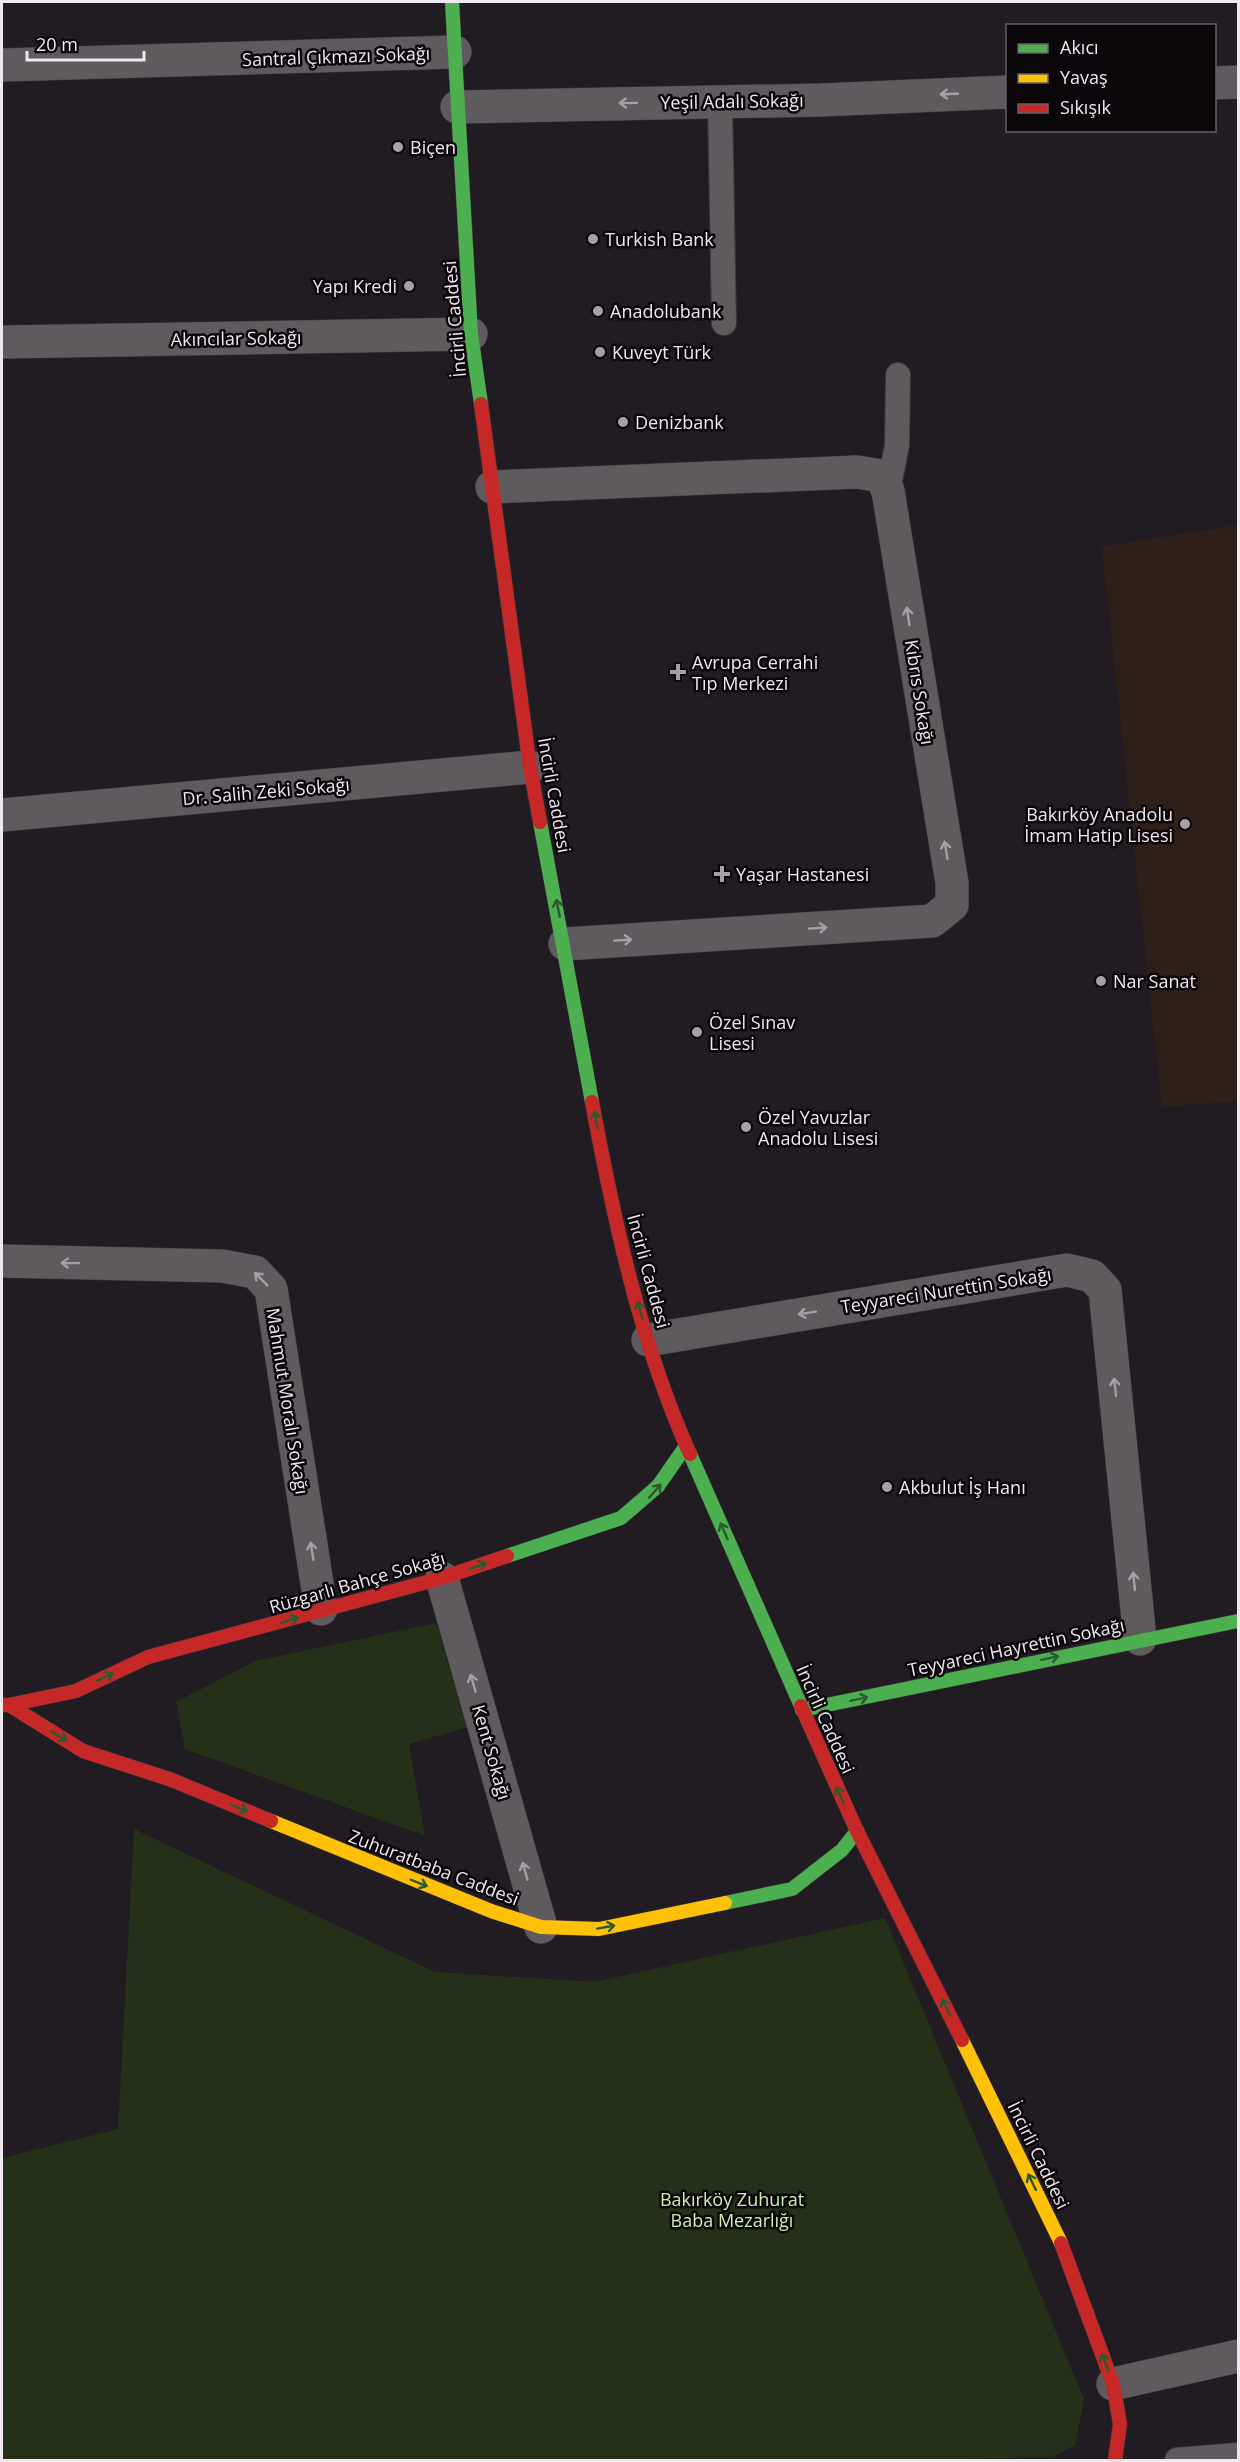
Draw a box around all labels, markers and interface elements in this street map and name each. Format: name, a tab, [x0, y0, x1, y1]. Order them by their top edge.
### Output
scale bar	[27, 24, 144, 62]
legend	[1006, 24, 1216, 132]
text: 20 m	[36, 32, 78, 56]
text: Akıcı	[1060, 35, 1099, 59]
street label: Santral Çıkmazı Sokağı	[242, 41, 430, 71]
text: Yavaş	[1060, 65, 1108, 89]
street label: Yeşil Adalı Sokağı	[660, 88, 804, 114]
one-way arrow	[940, 89, 960, 100]
text: Sıkışık	[1060, 95, 1112, 119]
one-way arrow	[619, 98, 639, 109]
place label: Biçen	[410, 135, 456, 159]
marker: Biçen	[391, 140, 405, 154]
place label: Turkish Bank	[605, 227, 714, 251]
marker: Turkish Bank	[586, 232, 600, 246]
street label: İncirli Caddesi	[437, 260, 471, 378]
place label: Yapı Kredi	[313, 274, 397, 298]
marker: Yapı Kredi	[402, 279, 416, 293]
place label: Anadolubank	[610, 299, 722, 323]
marker: Anadolubank	[591, 304, 605, 318]
street label: Akıncılar Sokağı	[170, 325, 302, 351]
place label: Kuveyt Türk	[612, 340, 712, 364]
marker: Kuveyt Türk	[593, 345, 607, 359]
place label: Denizbank	[635, 410, 724, 434]
marker: Denizbank	[616, 415, 630, 429]
one-way arrow	[902, 607, 913, 627]
street label: Kıbrıs Sokağı	[900, 638, 940, 746]
place label: Avrupa Cerrahi Tıp Merkezi	[692, 650, 818, 695]
marker: Avrupa Cerrahi Tıp Merkezi	[669, 663, 687, 681]
street label: İncirli Caddesi	[533, 735, 577, 855]
street label: Dr. Salih Zeki Sokağı	[181, 772, 351, 810]
place label: Bakırköy Anadolu İmam Hatip Lisesi	[1024, 802, 1173, 847]
marker: Bakırköy Anadolu İmam Hatip Lisesi	[1178, 817, 1192, 831]
one-way arrow	[941, 841, 952, 861]
place label: Yaşar Hastanesi	[736, 862, 869, 886]
marker: Yaşar Hastanesi	[713, 865, 731, 883]
one-way arrow	[552, 898, 563, 918]
one-way arrow	[807, 922, 827, 933]
one-way arrow	[613, 935, 633, 946]
place label: Nar Sanat	[1113, 969, 1196, 993]
marker: Nar Sanat	[1094, 974, 1108, 988]
place label: Özel Sınav Lisesi	[709, 1010, 795, 1055]
marker: Özel Sınav Lisesi	[690, 1025, 704, 1039]
place label: Özel Yavuzlar Anadolu Lisesi	[758, 1105, 878, 1150]
one-way arrow	[590, 1111, 601, 1130]
marker: Özel Yavuzlar Anadolu Lisesi	[739, 1120, 753, 1134]
street label: İncirli Caddesi	[622, 1211, 676, 1331]
one-way arrow	[61, 1257, 81, 1268]
street label: Teyyareci Nurettin Sokağı	[839, 1261, 1053, 1319]
one-way arrow	[254, 1272, 269, 1287]
one-way arrow	[634, 1301, 646, 1320]
street label: Mahmut Moralı Sokağı	[261, 1306, 315, 1496]
one-way arrow	[798, 1308, 817, 1319]
one-way arrow	[1109, 1377, 1120, 1397]
place label: Akbulut İş Hanı	[899, 1475, 1026, 1499]
marker: Akbulut İş Hanı	[880, 1480, 894, 1494]
one-way arrow	[648, 1484, 662, 1499]
one-way arrow	[717, 1523, 729, 1541]
one-way arrow	[306, 1542, 317, 1562]
street label: Rüzgarlı Bahçe Sokağı	[266, 1545, 448, 1619]
one-way arrow	[468, 1560, 487, 1571]
one-way arrow	[1128, 1571, 1139, 1591]
street label: Teyyareci Hayrettin Sokağı	[906, 1612, 1126, 1682]
one-way arrow	[280, 1613, 299, 1624]
one-way arrow	[1040, 1652, 1059, 1663]
street label: İncirli Caddesi	[791, 1661, 861, 1777]
one-way arrow	[95, 1671, 113, 1683]
one-way arrow	[466, 1674, 478, 1693]
one-way arrow	[849, 1692, 868, 1704]
street label: Kent Sokağı	[467, 1702, 517, 1802]
one-way arrow	[50, 1730, 67, 1742]
one-way arrow	[834, 1786, 846, 1804]
one-way arrow	[230, 1803, 248, 1814]
street label: Zuhuratbaba Caddesi	[345, 1823, 523, 1911]
one-way arrow	[519, 1861, 530, 1880]
one-way arrow	[409, 1878, 428, 1889]
one-way arrow	[596, 1921, 615, 1932]
one-way arrow	[940, 1998, 952, 2016]
street label: İncirli Caddesi	[1003, 2097, 1075, 2213]
one-way arrow	[1025, 2174, 1037, 2192]
park label: Bakırköy Zuhurat Baba Mezarlığı	[660, 2187, 804, 2232]
one-way arrow	[1099, 2354, 1110, 2372]

